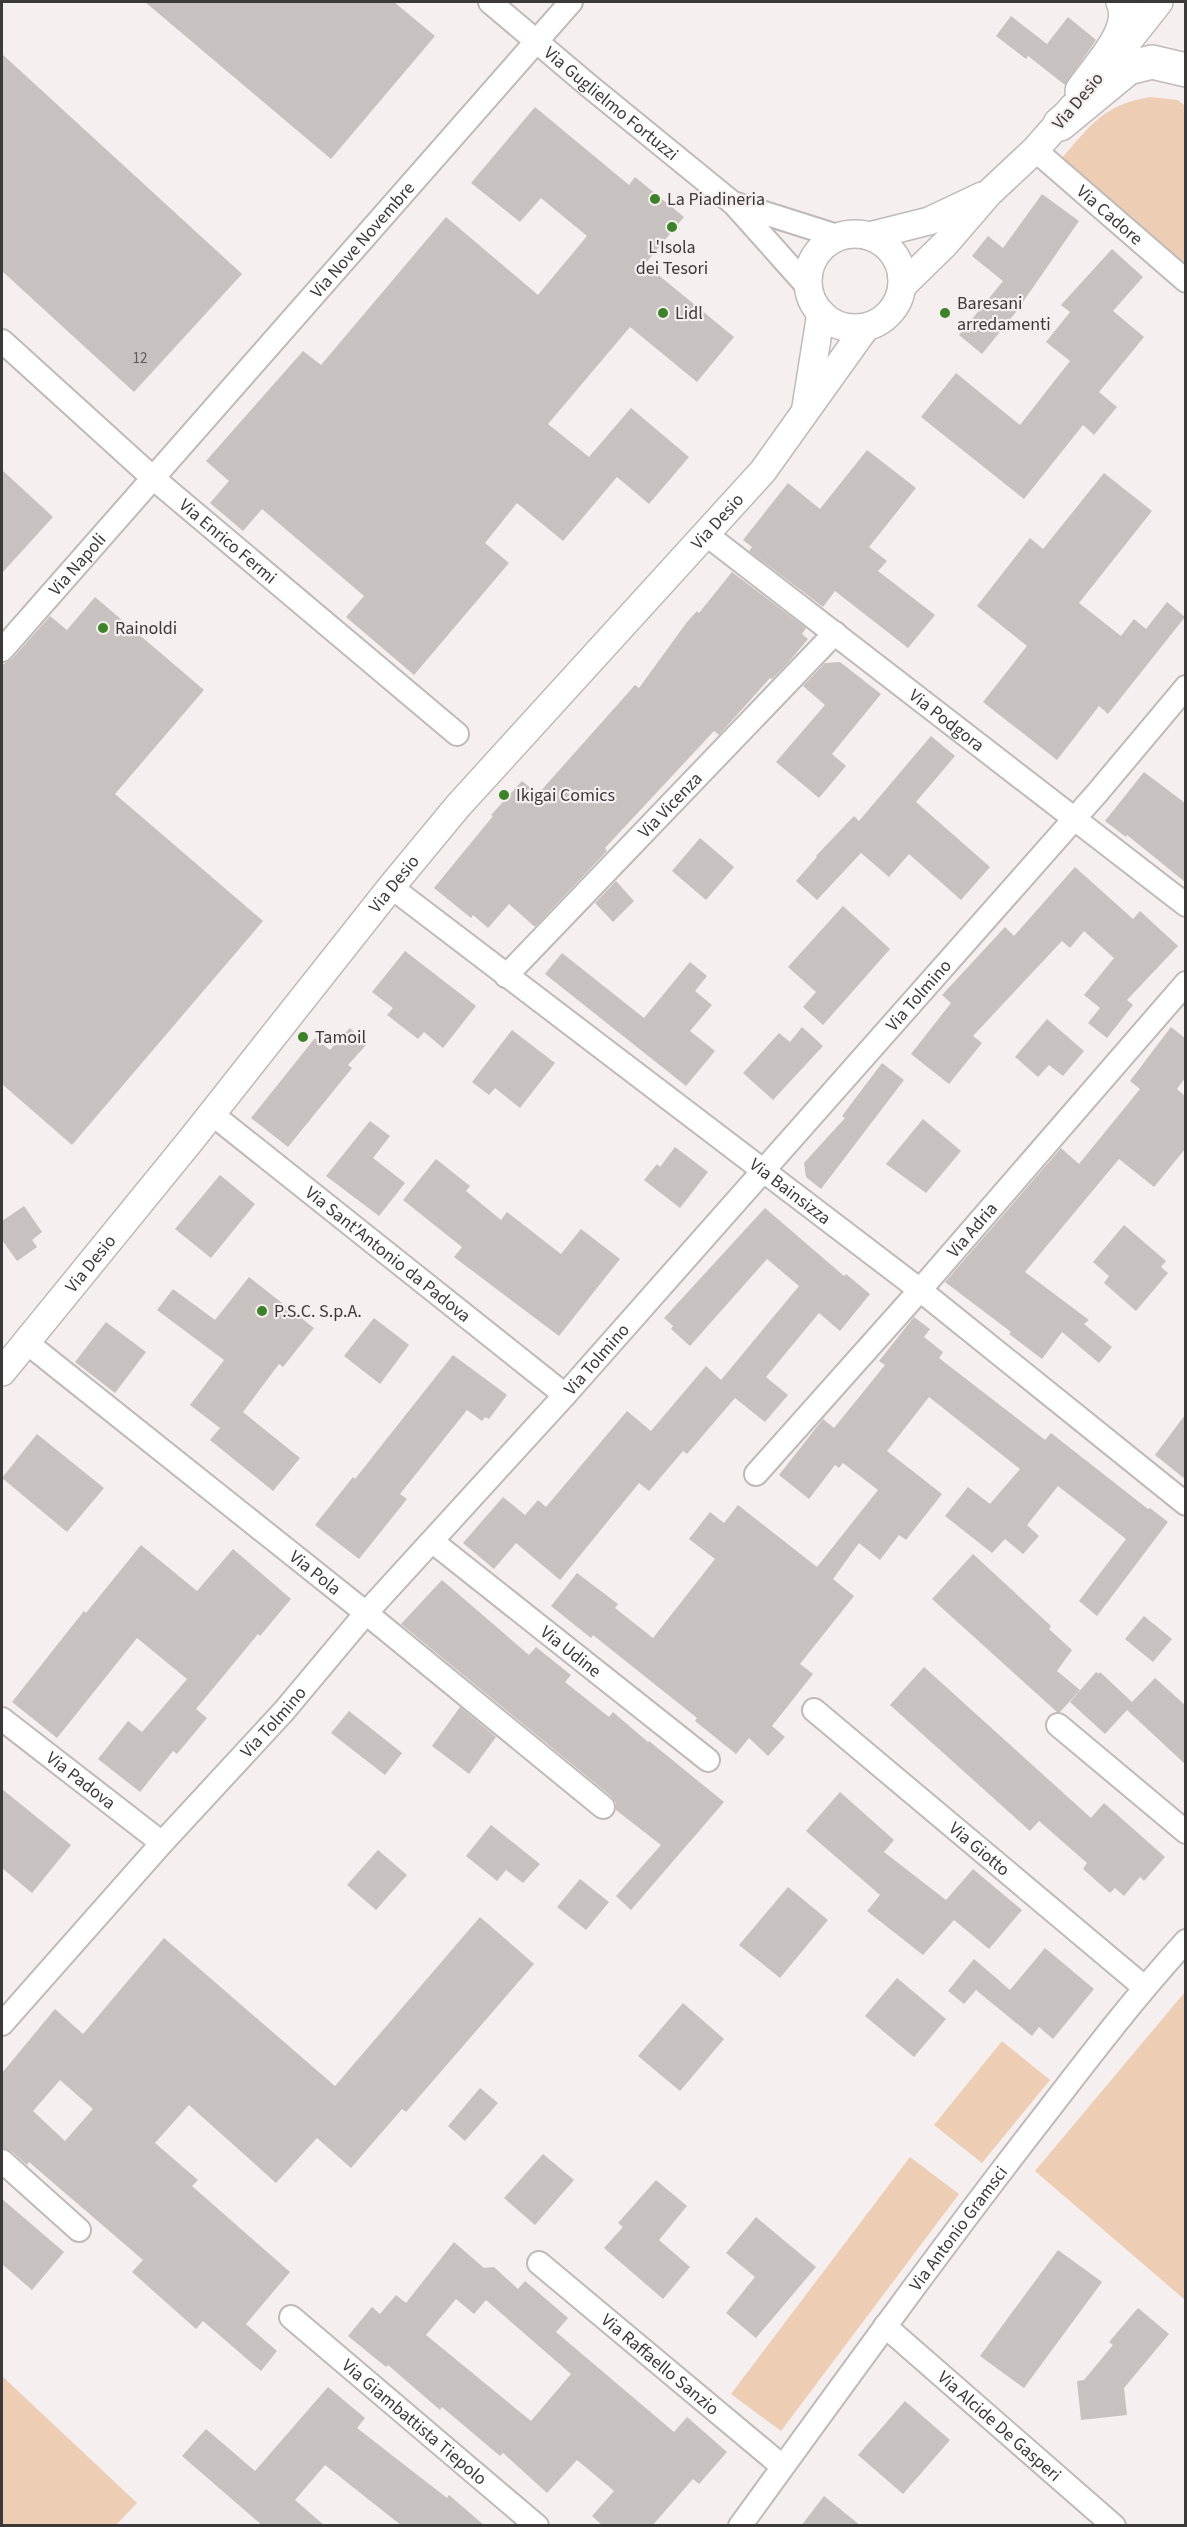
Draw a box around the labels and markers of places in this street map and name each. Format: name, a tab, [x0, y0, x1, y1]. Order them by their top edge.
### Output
place label: La Piadineria	[667, 187, 765, 212]
marker: La Piadineria	[648, 192, 662, 206]
marker: L'Isola dei Tesori	[665, 220, 679, 234]
place label: L'Isola dei Tesori	[636, 235, 708, 281]
place label: Baresani arredamenti	[957, 291, 1051, 337]
place label: Lidl	[675, 301, 703, 326]
marker: Lidl	[656, 306, 670, 320]
marker: Baresani arredamenti	[938, 306, 952, 320]
place label: Rainoldi	[115, 616, 177, 641]
marker: Rainoldi	[96, 621, 110, 635]
place label: Ikigai Comics	[516, 783, 615, 808]
marker: Ikigai Comics	[497, 788, 511, 802]
place label: Tamoil	[315, 1025, 366, 1050]
marker: Tamoil	[296, 1030, 310, 1044]
place label: P.S.C. S.p.A.	[274, 1299, 362, 1324]
marker: P.S.C. S.p.A.	[255, 1304, 269, 1318]

